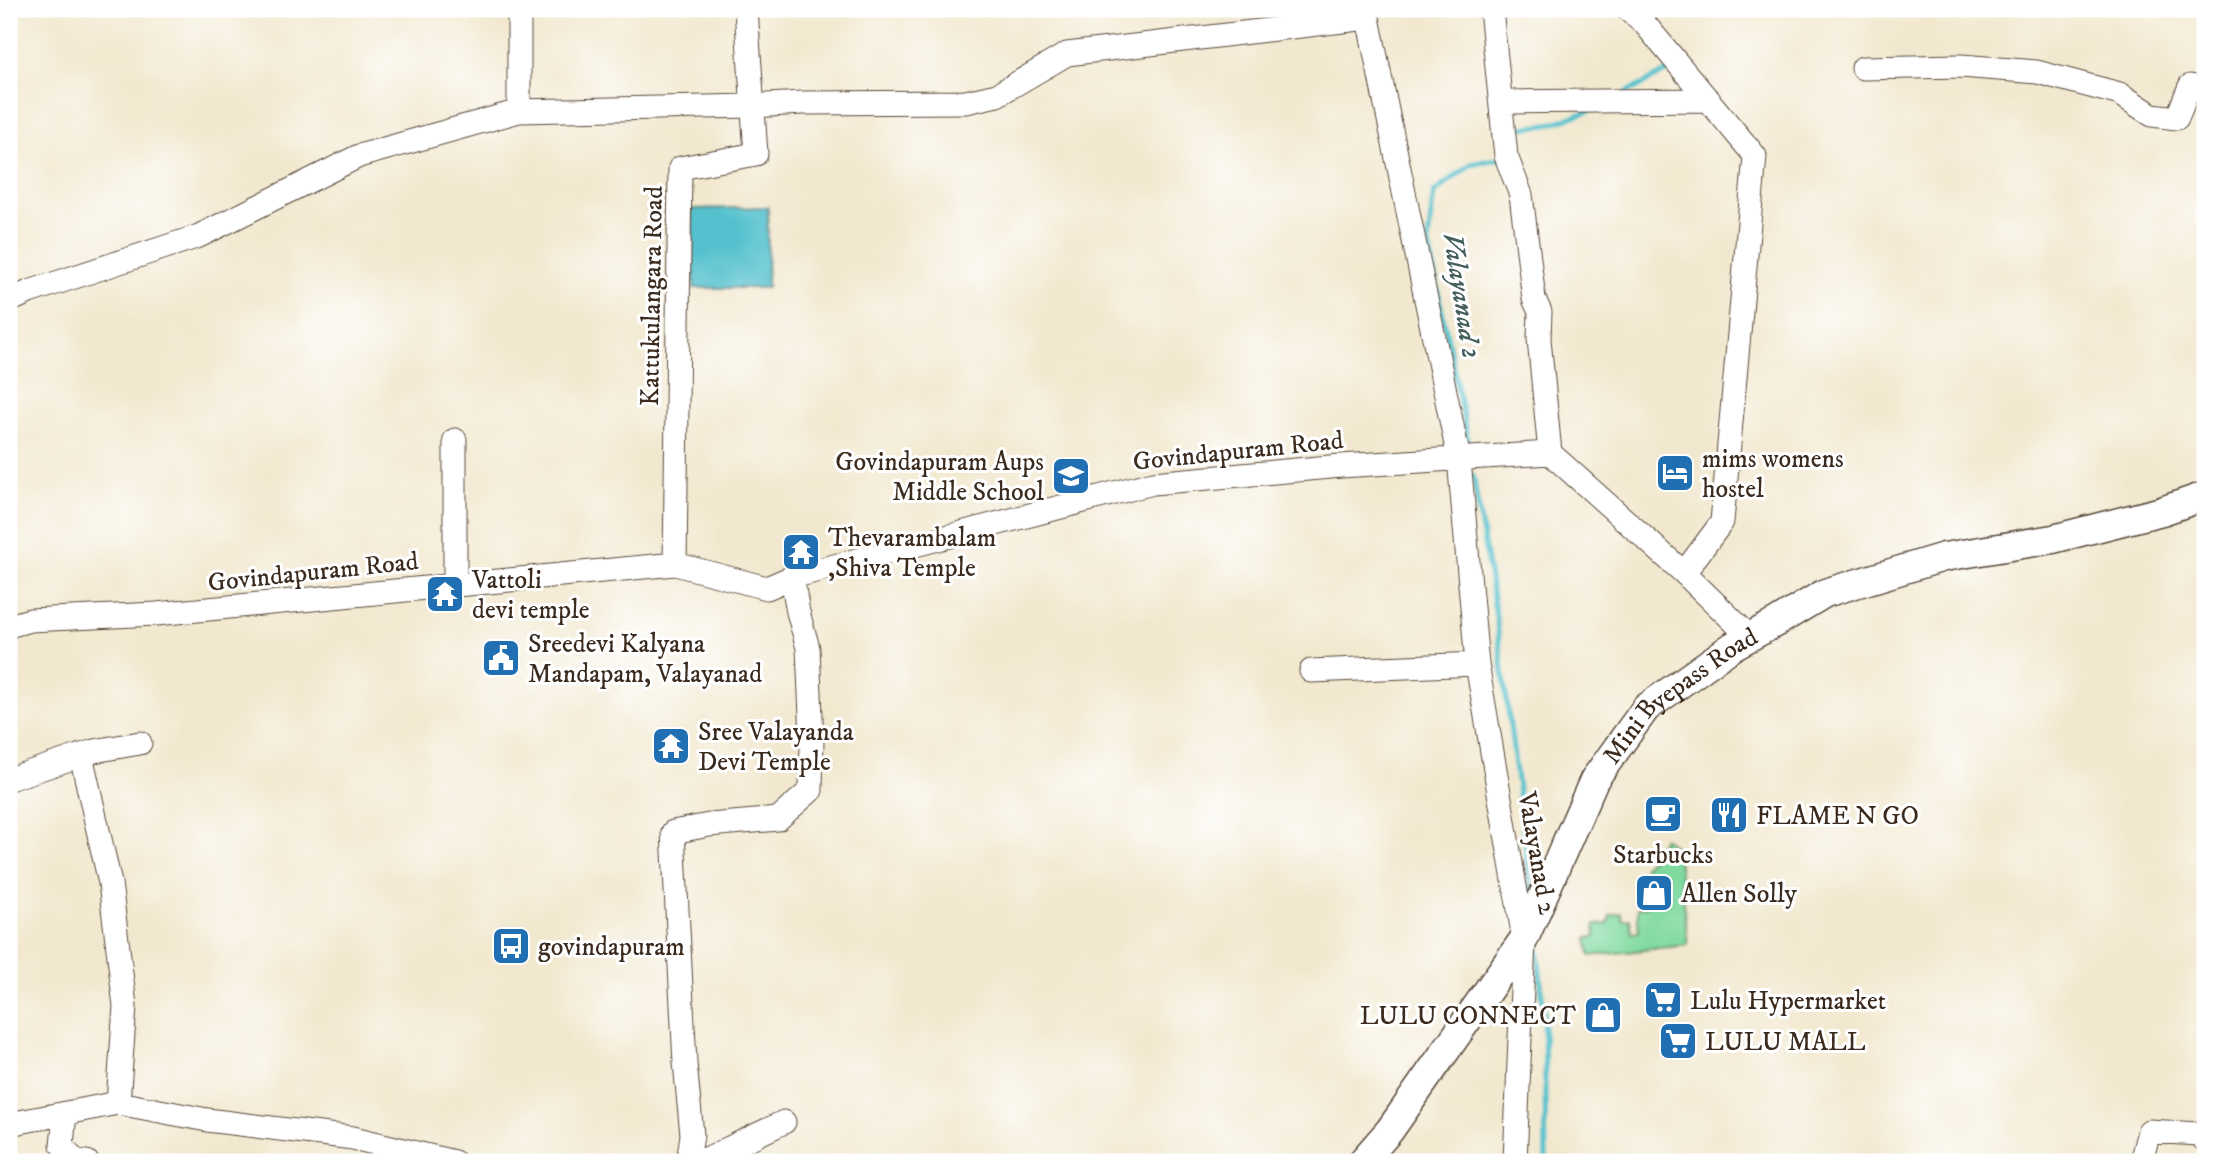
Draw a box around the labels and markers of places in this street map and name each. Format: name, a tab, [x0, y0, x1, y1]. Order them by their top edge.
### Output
place label: mims womens hostel	[1702, 443, 1844, 506]
place label: Govindapuram Aups Middle School	[835, 446, 1044, 509]
hotel icon: mims womens hostel	[1654, 452, 1696, 494]
school or university icon: Govindapuram Aups Middle School	[1050, 455, 1092, 497]
place label: Thevarambalam ,Shiva Temple	[828, 522, 996, 585]
temple icon: Thevarambalam ,Shiva Temple	[780, 531, 822, 573]
place label: Vattoli devi temple	[471, 564, 590, 627]
temple icon: Vattoli devi temple	[424, 573, 466, 615]
place label: Sreedevi Kalyana Mandapam, Valayanad	[528, 628, 762, 691]
public building icon: Sreedevi Kalyana Mandapam, Valayanad	[480, 637, 522, 679]
place label: Sree Valayanda Devi Temple	[698, 716, 854, 779]
temple icon: Sree Valayanda Devi Temple	[650, 725, 692, 767]
cafe icon: Starbucks	[1642, 793, 1684, 835]
restaurant icon: FLAME N GO	[1708, 794, 1750, 836]
place label: FLAME N GO	[1756, 800, 1919, 833]
place label: Starbucks	[1613, 839, 1713, 872]
shop icon: Allen Solly	[1633, 872, 1675, 914]
place label: Allen Solly	[1681, 878, 1797, 911]
bus stop icon: govindapuram	[490, 925, 532, 967]
place label: govindapuram	[538, 931, 685, 964]
supermarket icon: Lulu Hypermarket	[1642, 979, 1684, 1021]
place label: Lulu Hypermarket	[1690, 985, 1886, 1018]
shop icon: LULU CONNECT	[1582, 994, 1624, 1036]
place label: LULU CONNECT	[1360, 1000, 1576, 1033]
supermarket icon: LULU MALL	[1657, 1020, 1699, 1062]
place label: LULU MALL	[1705, 1026, 1866, 1059]

